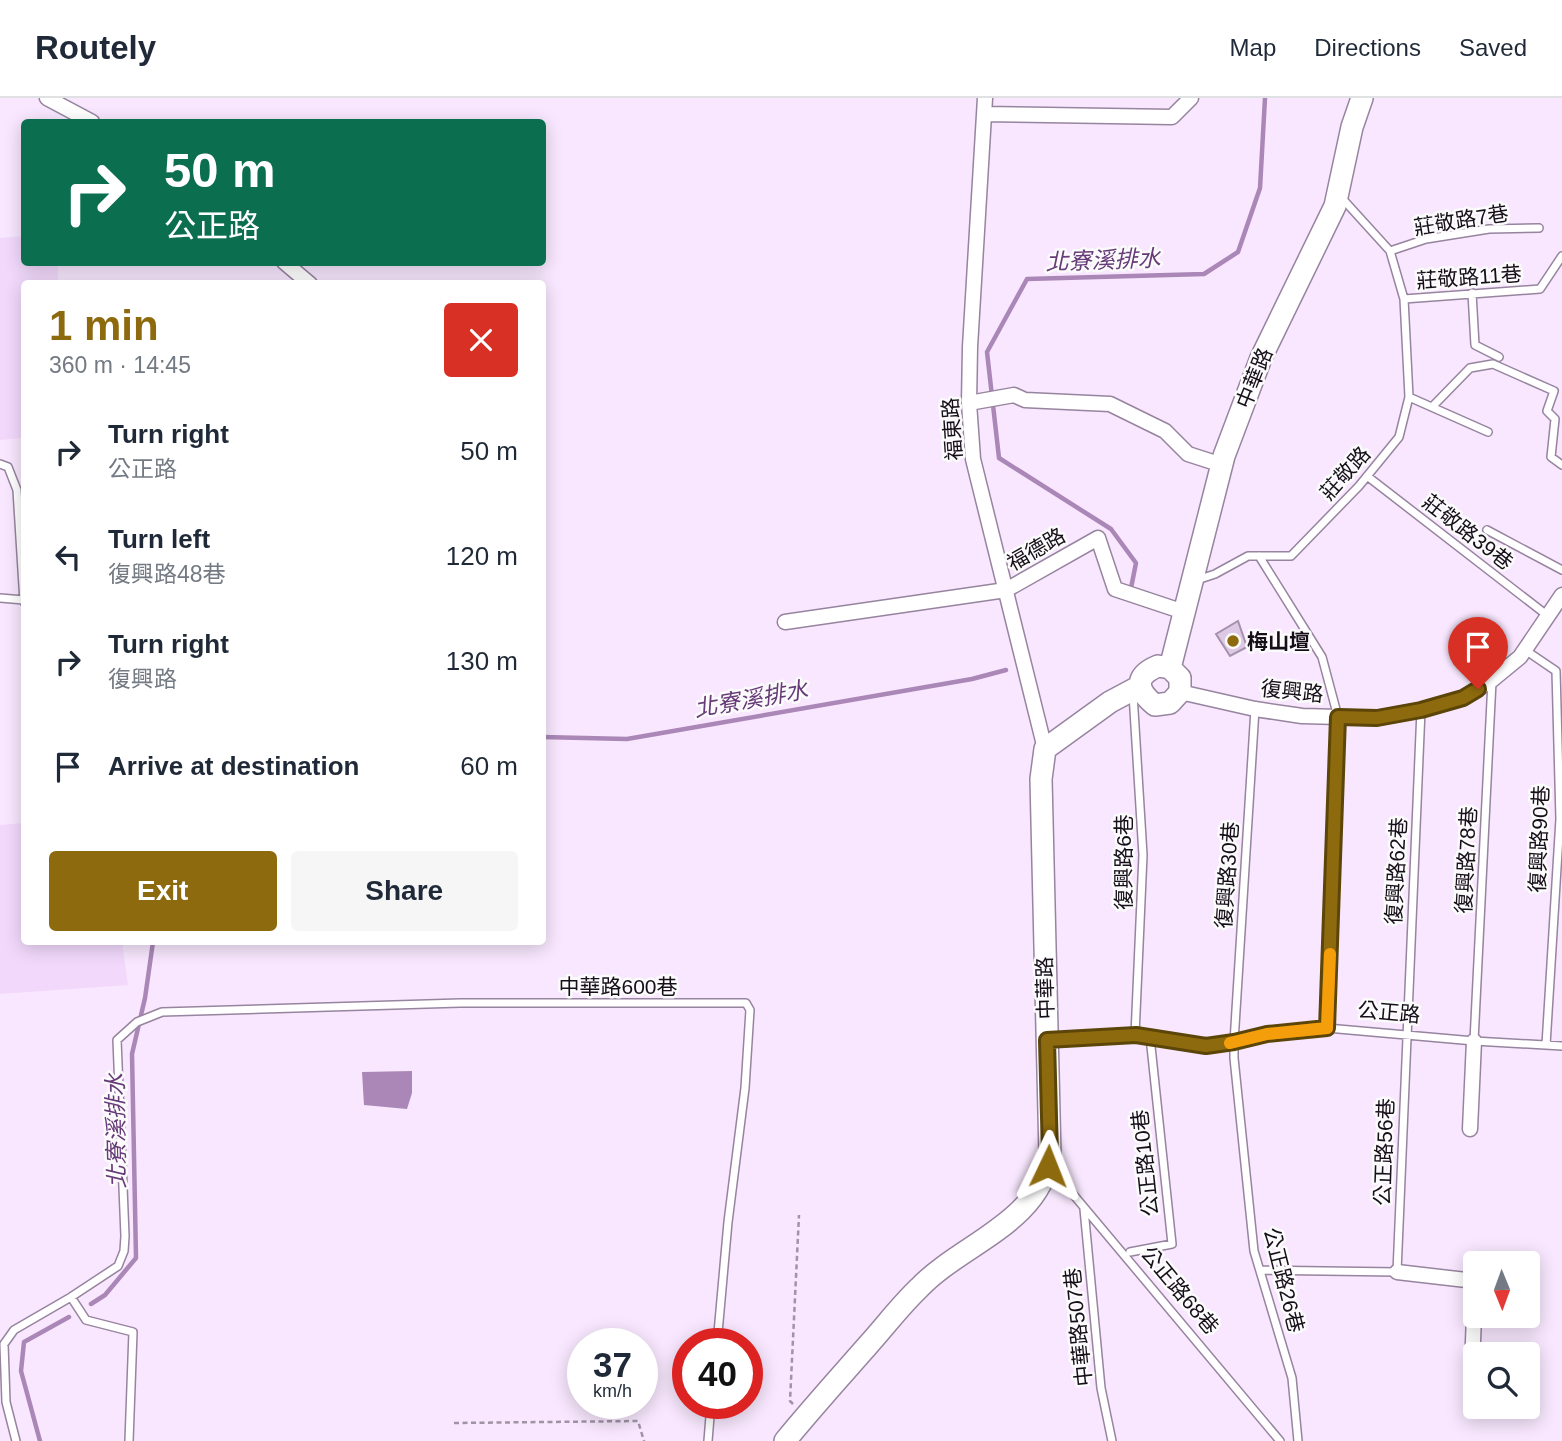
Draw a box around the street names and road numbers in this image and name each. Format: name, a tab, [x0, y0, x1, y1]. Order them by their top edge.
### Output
street label: 莊敬路7巷	[1412, 201, 1510, 239]
street label: 莊敬路11巷	[1415, 262, 1523, 292]
street label: 中華路	[1232, 344, 1276, 412]
street label: 福東路	[938, 397, 966, 461]
street label: 莊敬路	[1315, 442, 1375, 504]
street label: 莊敬路39巷	[1419, 490, 1517, 574]
street label: 福德路	[1003, 523, 1069, 575]
street label: 復興路	[1259, 676, 1325, 706]
street label: 復興路90巷	[1526, 785, 1552, 893]
street label: 復興路78巷	[1452, 806, 1480, 914]
street label: 復興路6巷	[1112, 814, 1135, 910]
street label: 復興路62巷	[1382, 817, 1410, 925]
street label: 復興路30巷	[1212, 821, 1242, 929]
street label: 中華路	[1032, 956, 1058, 1020]
street label: 中華路600巷	[558, 975, 678, 998]
street label: 公正路	[1357, 998, 1421, 1026]
street label: 公正路56巷	[1371, 1098, 1397, 1206]
street label: 公正路10巷	[1128, 1108, 1162, 1218]
street label: 公正路26巷	[1260, 1225, 1308, 1335]
street label: 公正路68巷	[1137, 1241, 1223, 1339]
street label: 中華路507巷	[1060, 1267, 1096, 1387]

